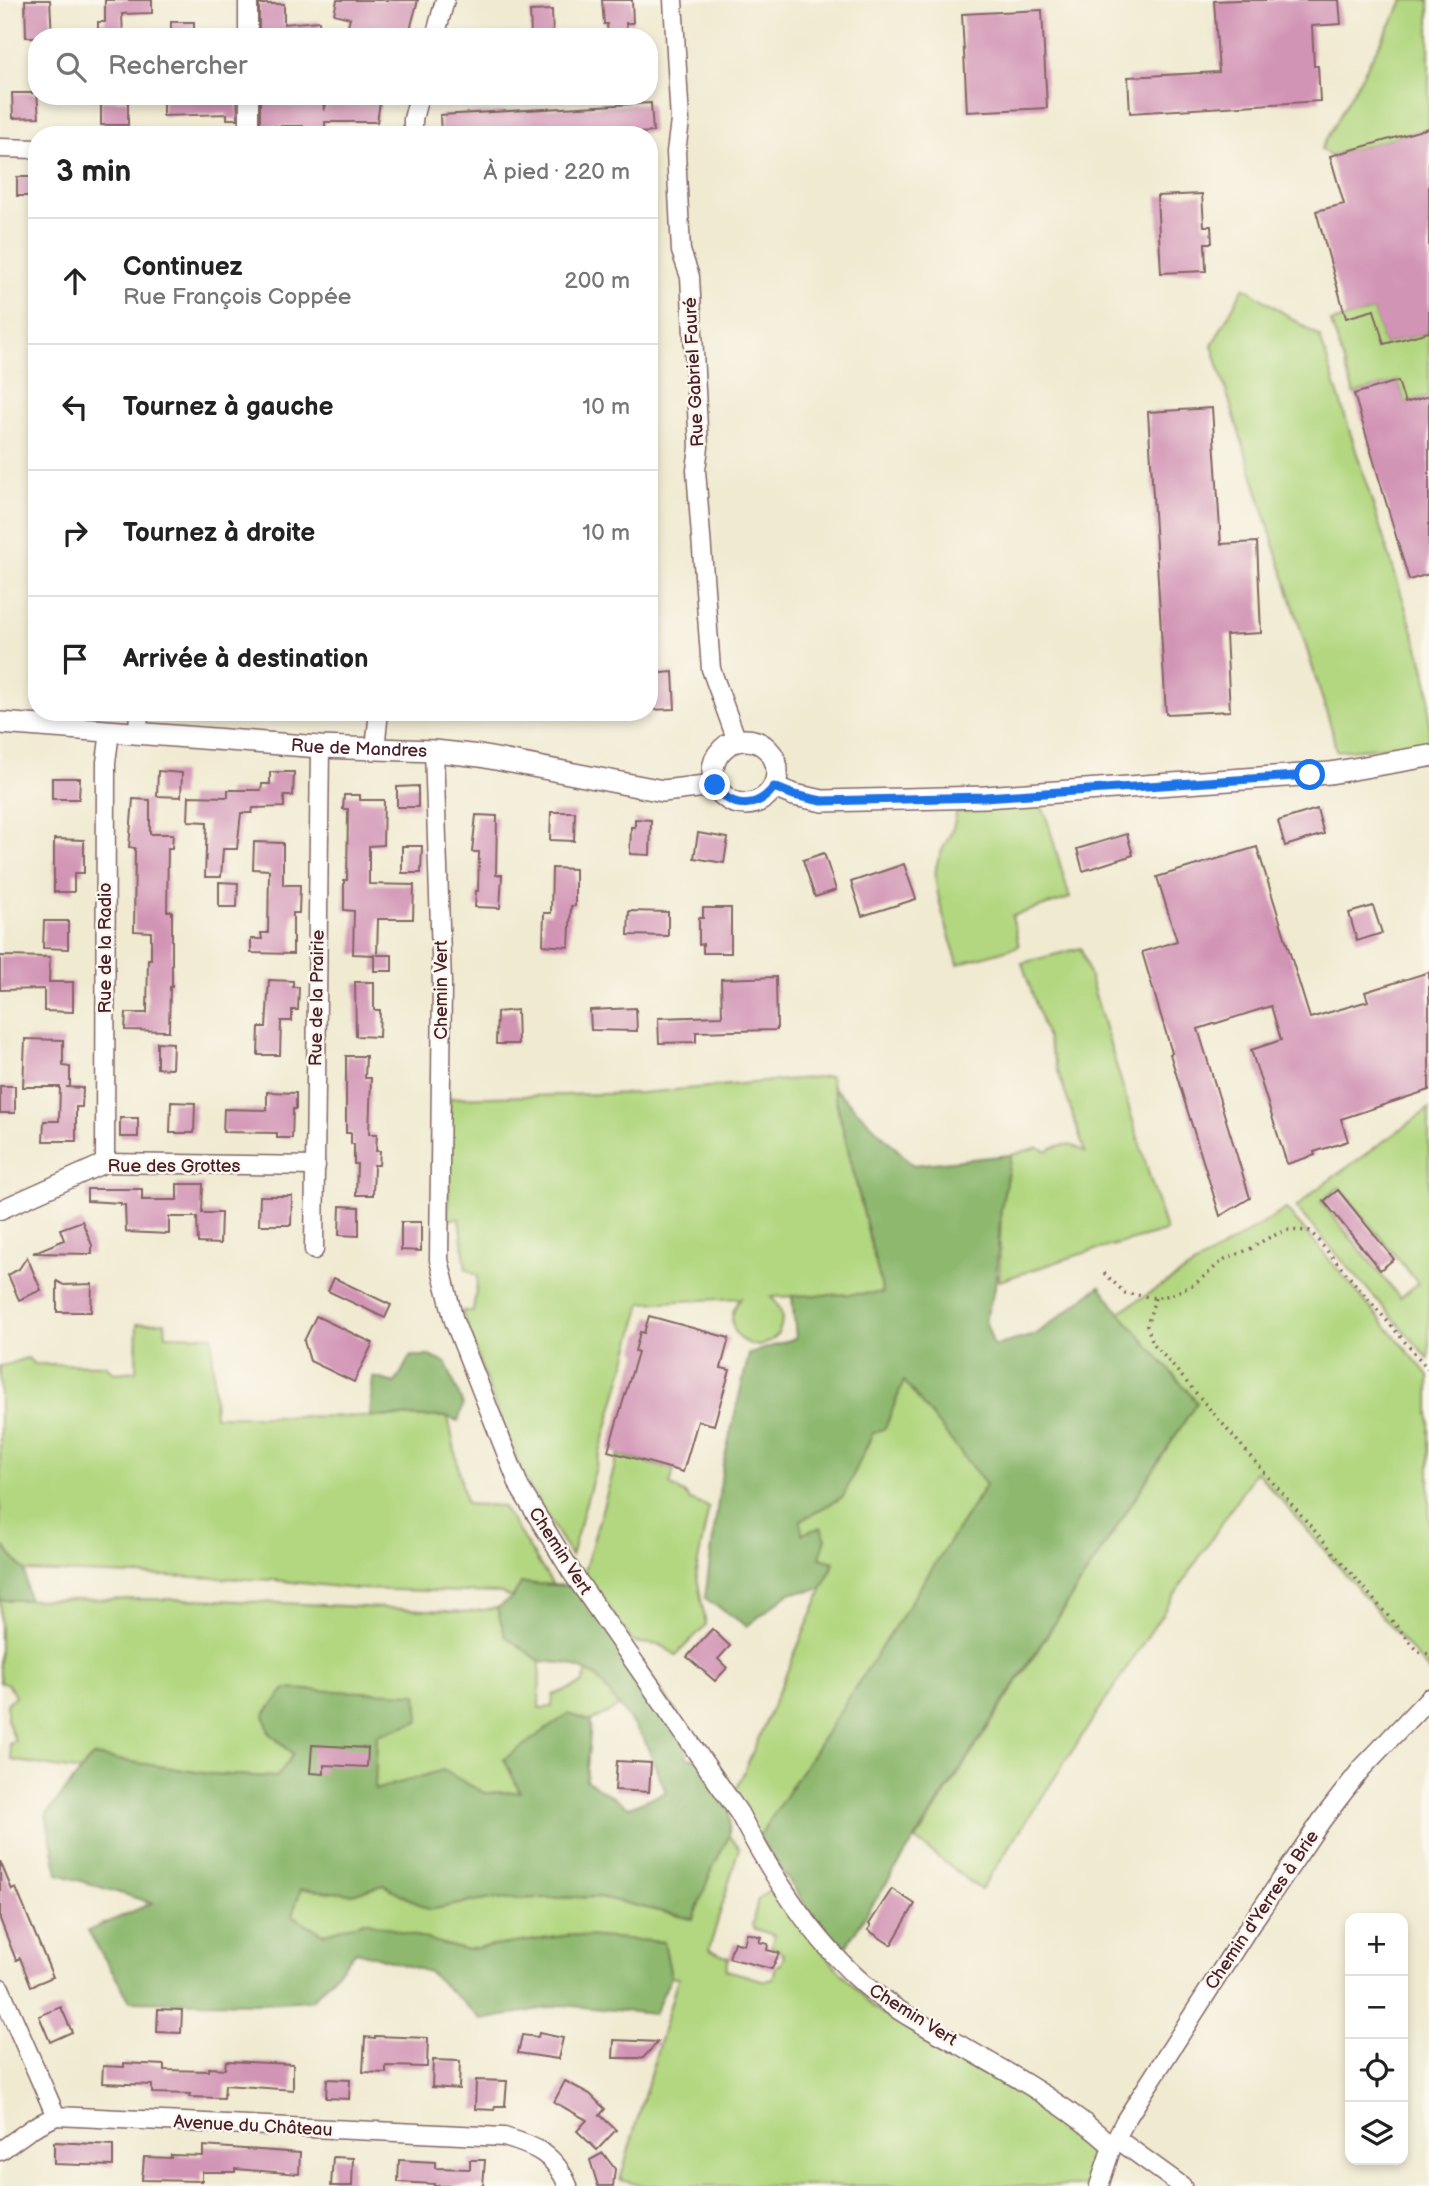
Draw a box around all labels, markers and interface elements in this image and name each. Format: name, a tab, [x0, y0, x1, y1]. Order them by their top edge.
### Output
search box	[28, 28, 658, 105]
icon: search	[52, 48, 90, 86]
text: Rechercher	[108, 51, 247, 82]
text: 3 min	[56, 154, 131, 190]
text: À pied · 220 m	[483, 158, 630, 186]
text: Continuez	[123, 252, 243, 283]
icon: ahead	[56, 262, 94, 300]
text: 200 m	[564, 267, 630, 295]
text: Rue François Coppée	[123, 283, 351, 311]
street label: Rue Gabriel Fauré	[680, 296, 708, 447]
icon: left	[56, 388, 94, 426]
text: Tournez à gauche	[123, 392, 334, 423]
text: 10 m	[582, 393, 630, 421]
icon: right	[56, 514, 94, 552]
text: Tournez à droite	[123, 518, 315, 549]
text: 10 m	[582, 519, 630, 547]
icon: arrive	[56, 640, 94, 678]
text: Arrivée à destination	[123, 644, 369, 675]
street label: Rue de Mandres	[290, 734, 428, 761]
route start	[1294, 759, 1325, 790]
route end	[699, 769, 730, 800]
street label: Rue de la Radio	[95, 883, 116, 1013]
street label: Rue de la Prairie	[305, 929, 329, 1066]
street label: Chemin Vert	[431, 940, 452, 1040]
street label: Rue des Grottes	[108, 1156, 241, 1177]
street label: Chemin Vert	[524, 1504, 596, 1599]
street label: Chemin d'Yerres à Brie	[1201, 1826, 1323, 1994]
map controls	[1345, 1913, 1408, 2165]
button: +	[1345, 1913, 1408, 1976]
button: −	[1345, 1976, 1408, 2039]
street label: Chemin Vert	[865, 1980, 961, 2051]
button: locate	[1345, 2039, 1408, 2102]
button: layers	[1345, 2102, 1408, 2165]
street label: Avenue du Château	[173, 2111, 333, 2141]

